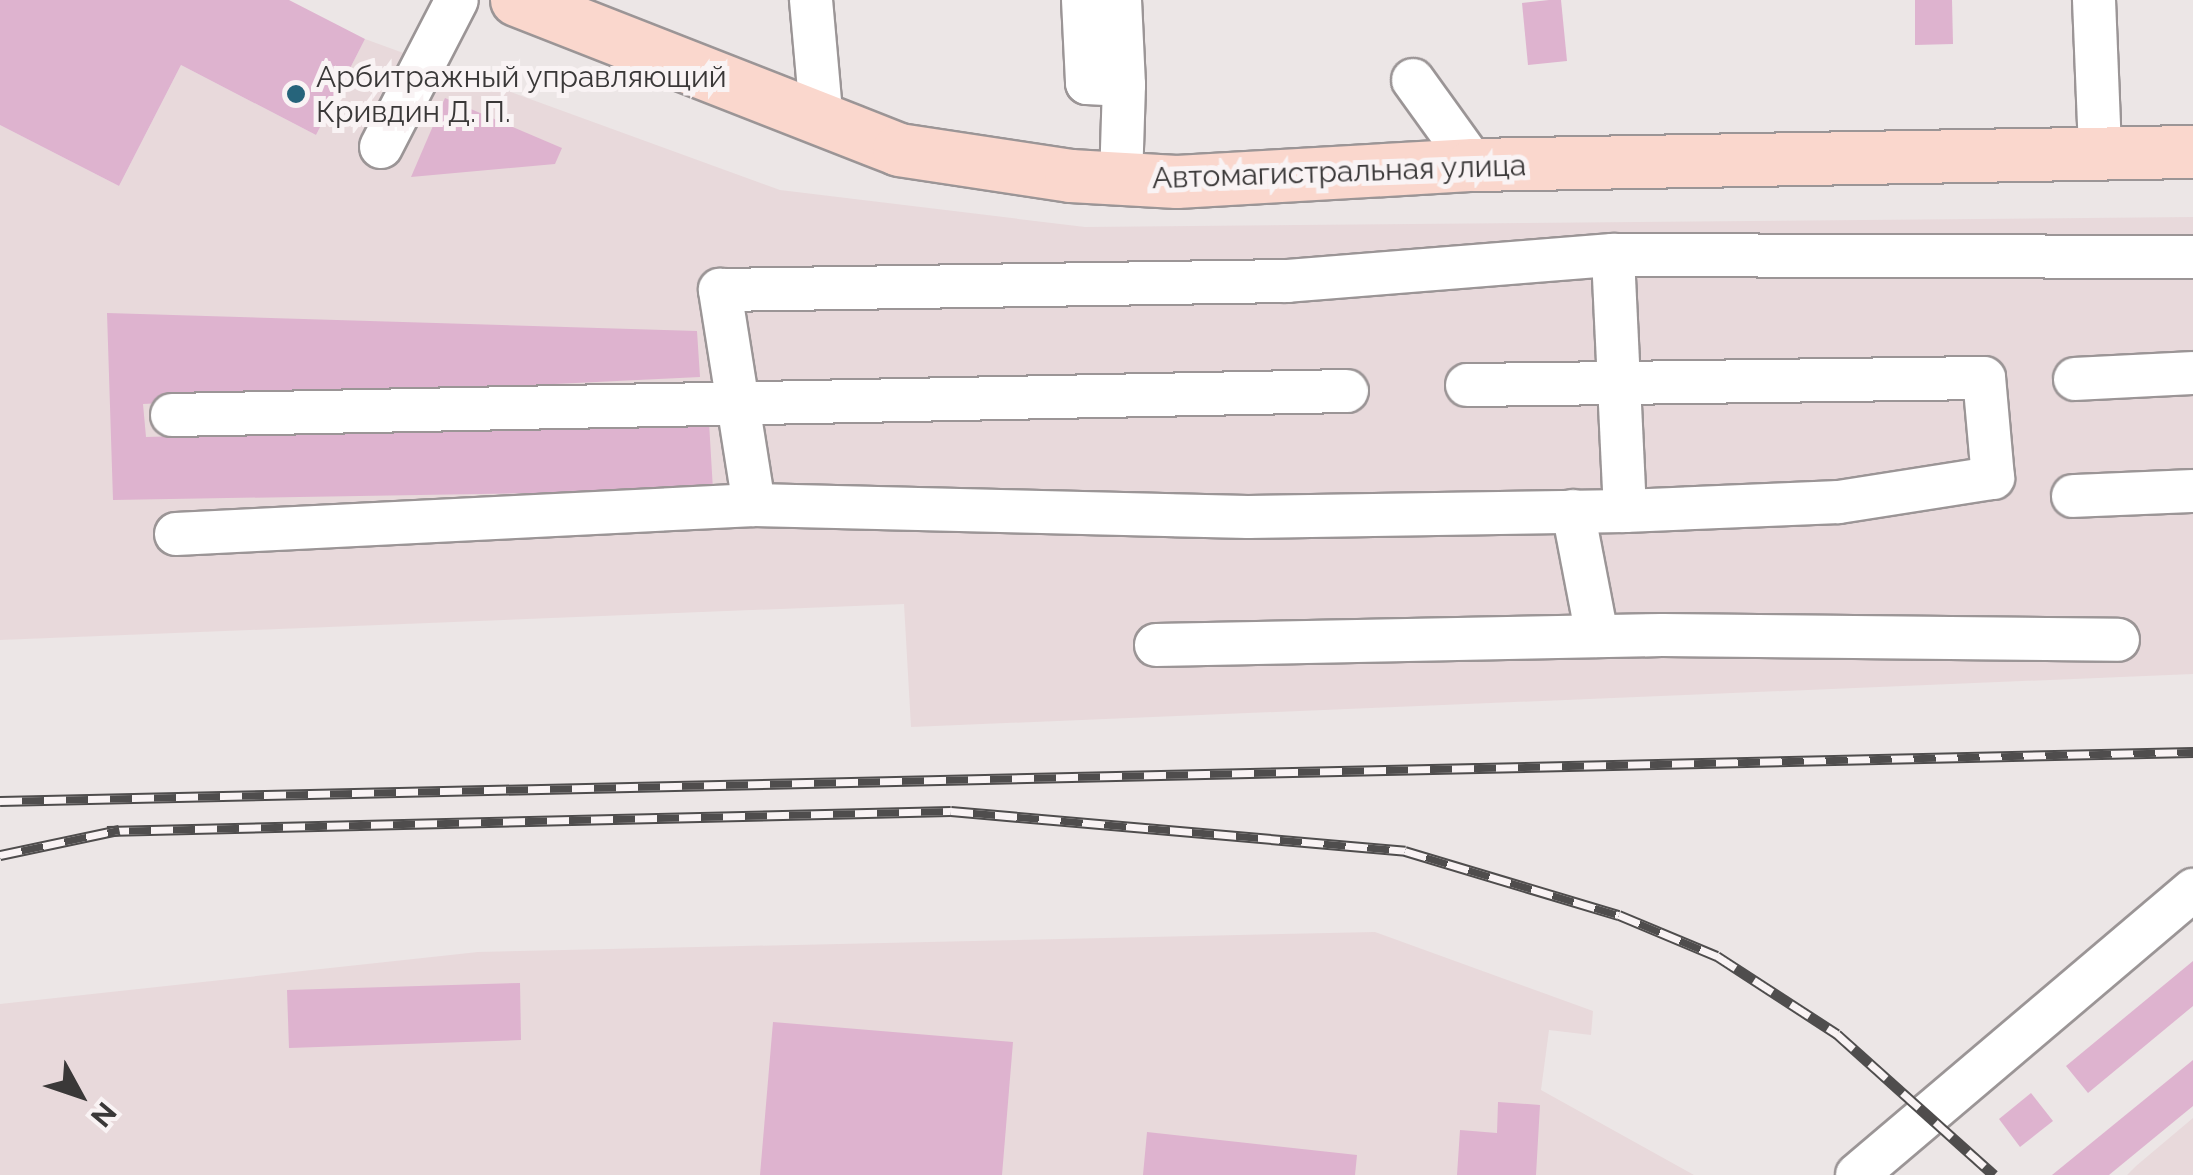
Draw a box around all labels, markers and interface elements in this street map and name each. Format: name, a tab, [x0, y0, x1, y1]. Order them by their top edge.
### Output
place label: Арбитражный управляющий Кривдин Д. П.	[316, 59, 727, 130]
marker: Арбитражный управляющий Кривдин Д. П.	[285, 83, 307, 105]
street label: Автомагистральная улица	[1151, 147, 1527, 197]
north arrow	[30, 1045, 130, 1145]
text: N	[84, 1096, 123, 1133]

